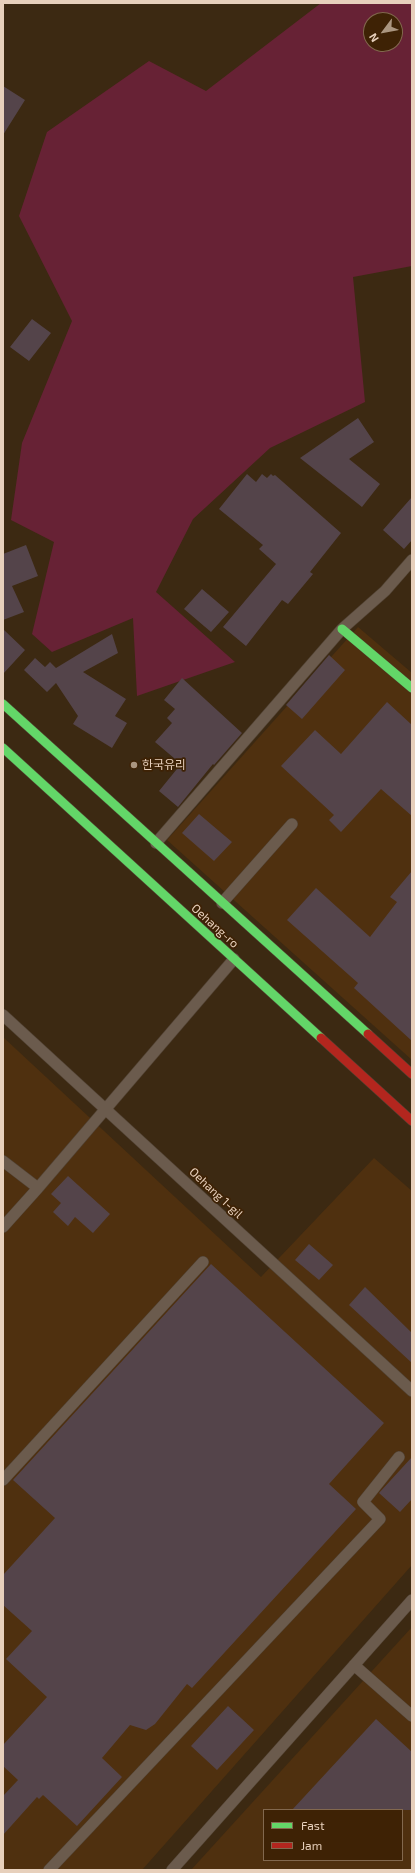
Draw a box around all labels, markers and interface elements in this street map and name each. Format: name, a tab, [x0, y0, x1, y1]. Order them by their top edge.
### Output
north arrow	[363, 12, 403, 52]
text: N	[366, 31, 381, 45]
place label: 한국유리	[142, 758, 186, 772]
marker: 한국유리	[129, 760, 139, 770]
street label: Oehang-ro	[188, 901, 242, 951]
street label: Oehang 1-gil	[186, 1165, 246, 1221]
legend	[263, 1809, 403, 1861]
text: Fast	[301, 1818, 324, 1832]
text: Jam	[301, 1838, 322, 1852]

